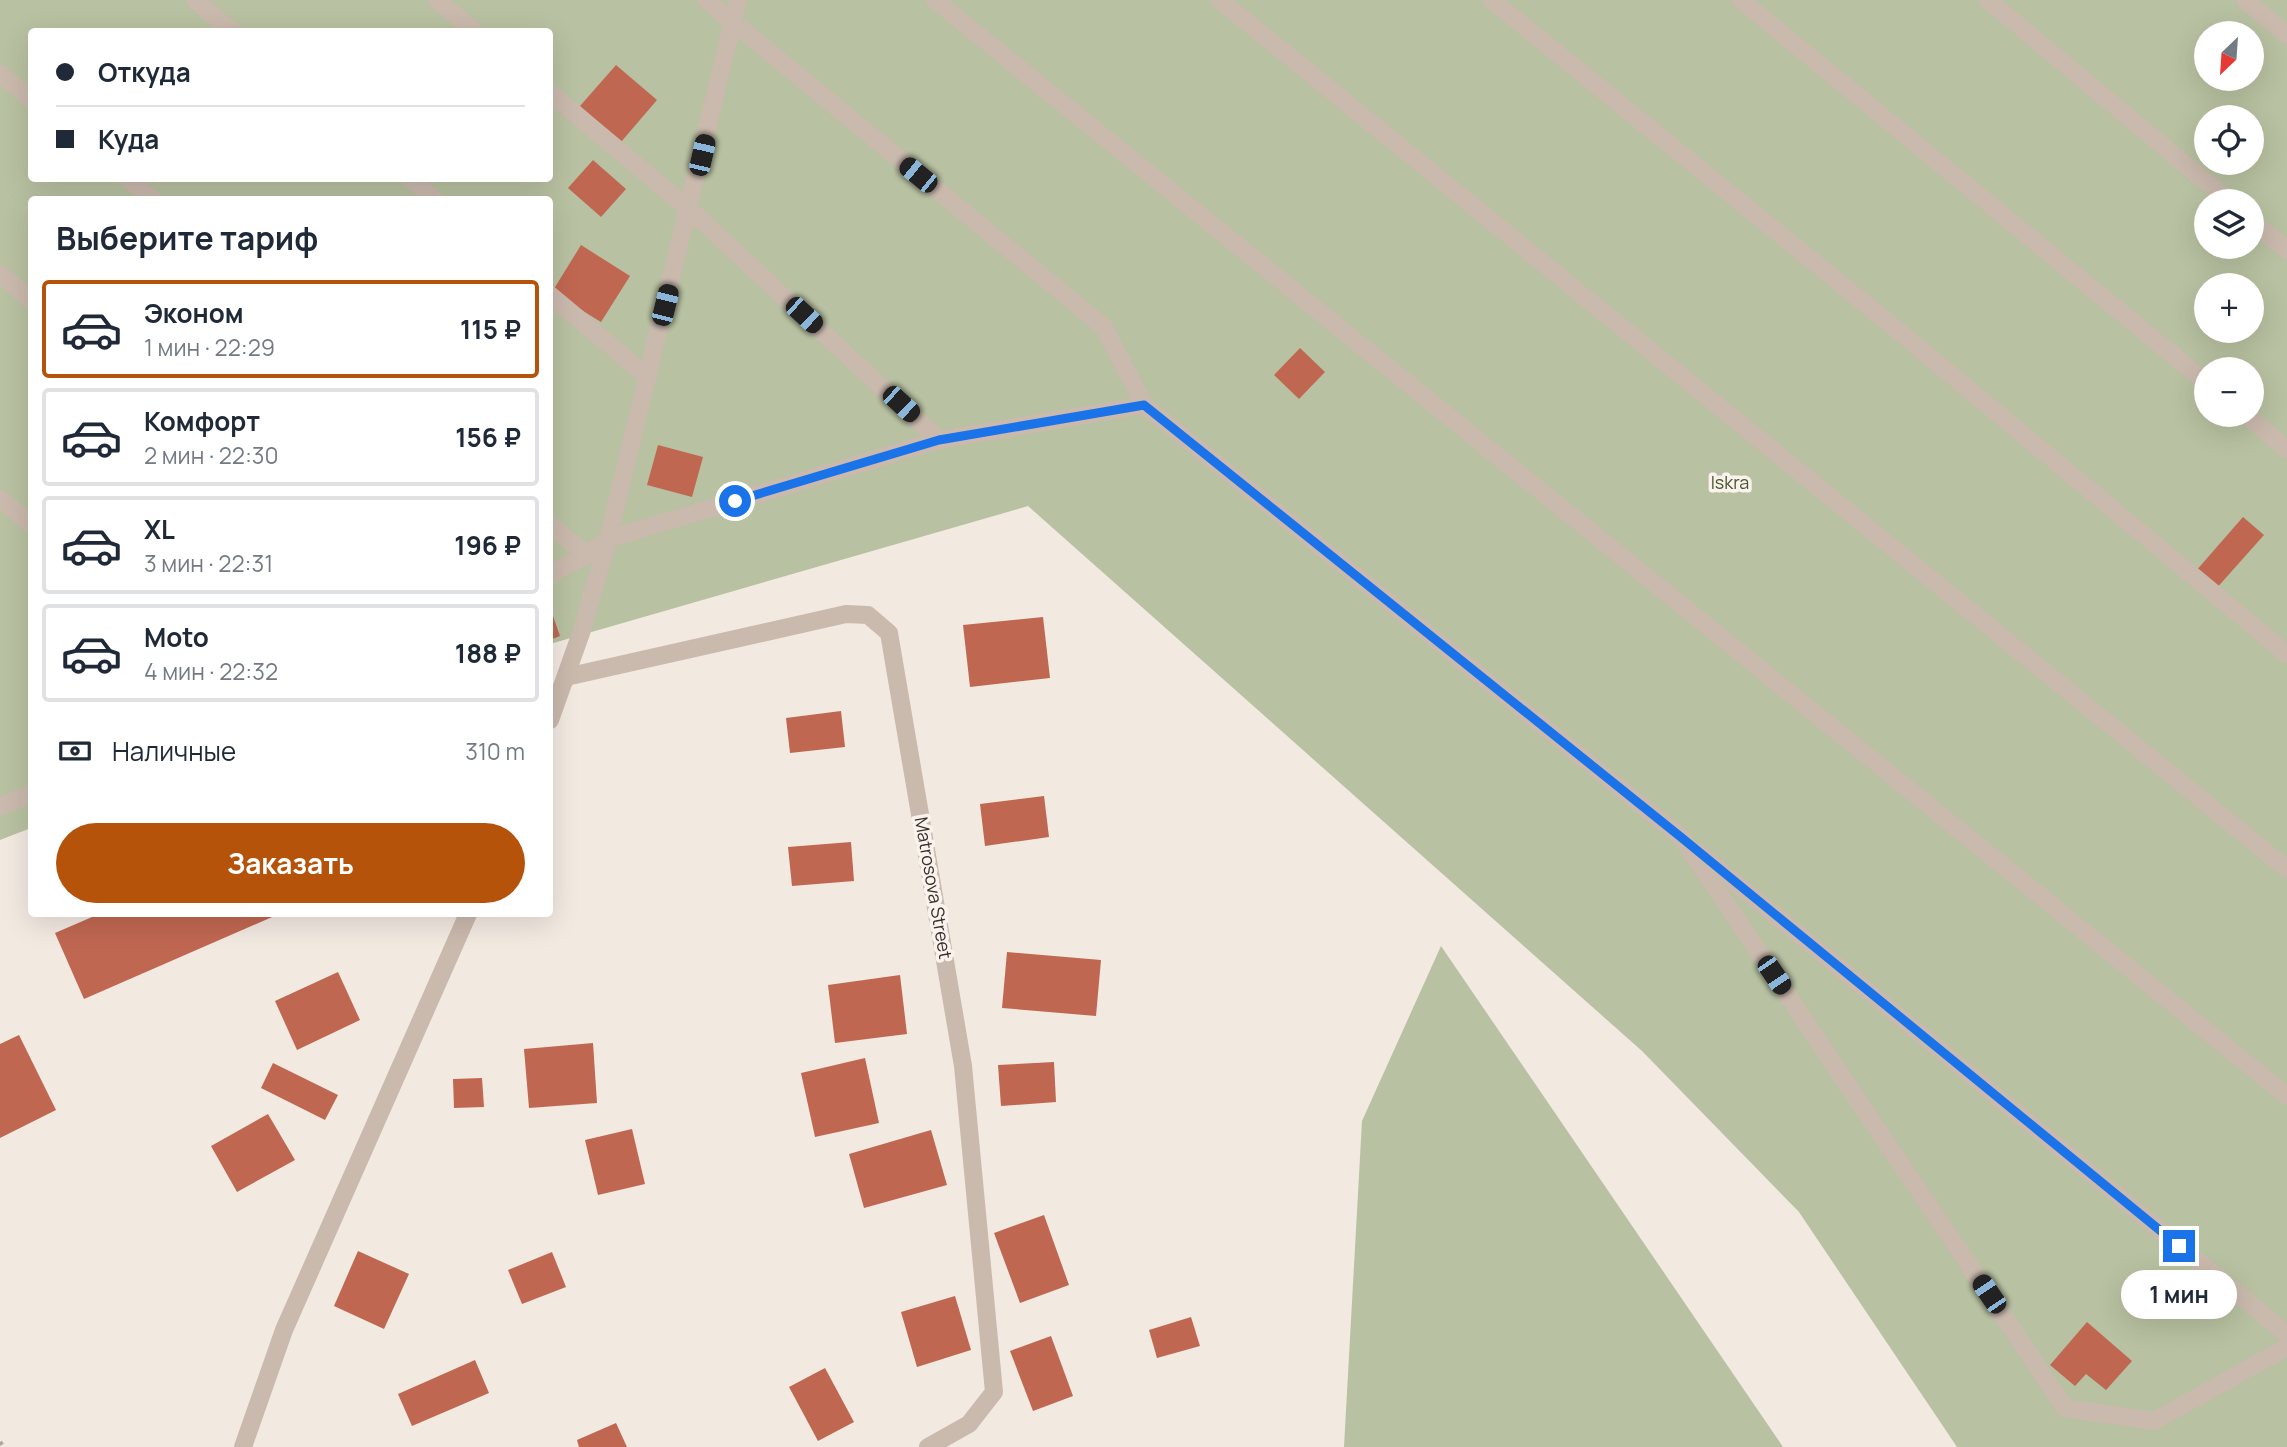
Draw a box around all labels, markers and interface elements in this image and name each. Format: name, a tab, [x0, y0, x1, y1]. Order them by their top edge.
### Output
north arrow	[2194, 21, 2264, 91]
map controls	[2194, 21, 2264, 427]
text: Откуда	[98, 54, 191, 90]
button: locate	[2194, 105, 2264, 175]
text: Куда	[98, 121, 159, 157]
car	[688, 132, 717, 178]
car	[896, 154, 941, 196]
button: layers	[2194, 189, 2264, 259]
text: Выберите тариф	[56, 216, 318, 260]
button: +	[2194, 273, 2264, 343]
car	[650, 282, 681, 328]
car	[782, 293, 827, 337]
text: Эконом	[144, 295, 244, 331]
icon: car	[60, 298, 123, 361]
text: 115 ₽	[460, 311, 521, 347]
text: 1 мин · 22:29	[144, 331, 275, 363]
button: −	[2194, 357, 2264, 427]
car	[879, 382, 924, 426]
text: Комфорт	[144, 403, 260, 439]
icon: car	[60, 406, 123, 469]
text: 156 ₽	[455, 419, 521, 455]
text: 2 мин · 22:30	[144, 439, 279, 471]
park label: Iskra	[1711, 470, 1749, 494]
route start	[719, 485, 751, 517]
text: XL	[144, 511, 175, 547]
icon: car	[60, 514, 123, 577]
text: 196 ₽	[454, 527, 521, 563]
text: 3 мин · 22:31	[144, 547, 273, 579]
text: Moto	[144, 619, 209, 655]
icon: car	[60, 622, 123, 685]
text: 188 ₽	[455, 635, 521, 671]
text: 4 мин · 22:32	[144, 655, 278, 687]
icon: cash	[56, 732, 94, 770]
text: Наличные	[112, 733, 236, 769]
text: 310 m	[465, 735, 525, 767]
street label: Matrosova Street	[910, 815, 958, 961]
button: Заказать	[56, 823, 525, 903]
car	[1754, 952, 1795, 998]
route end	[2163, 1230, 2195, 1262]
callout: 1 мин	[2121, 1270, 2237, 1320]
car	[1969, 1271, 2010, 1317]
text: 1 мин	[2149, 1278, 2209, 1310]

